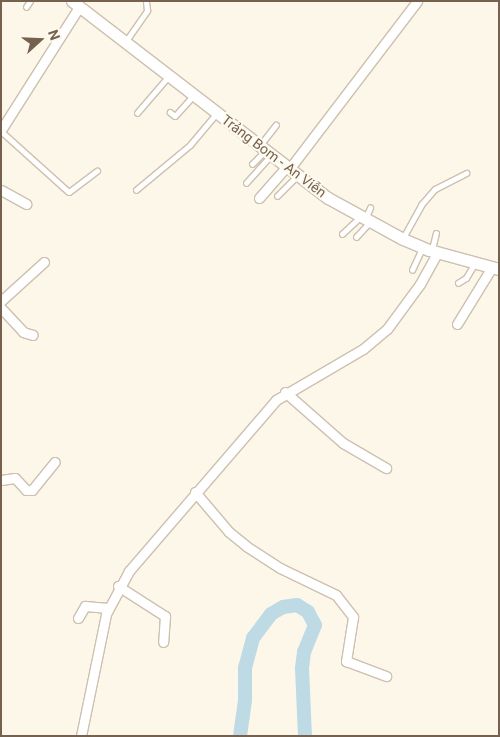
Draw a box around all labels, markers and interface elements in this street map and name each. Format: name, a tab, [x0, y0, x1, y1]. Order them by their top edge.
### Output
north arrow	[15, 15, 65, 65]
text: N	[45, 27, 63, 42]
street label: Trảng Bom - An Viễn	[218, 111, 330, 201]

